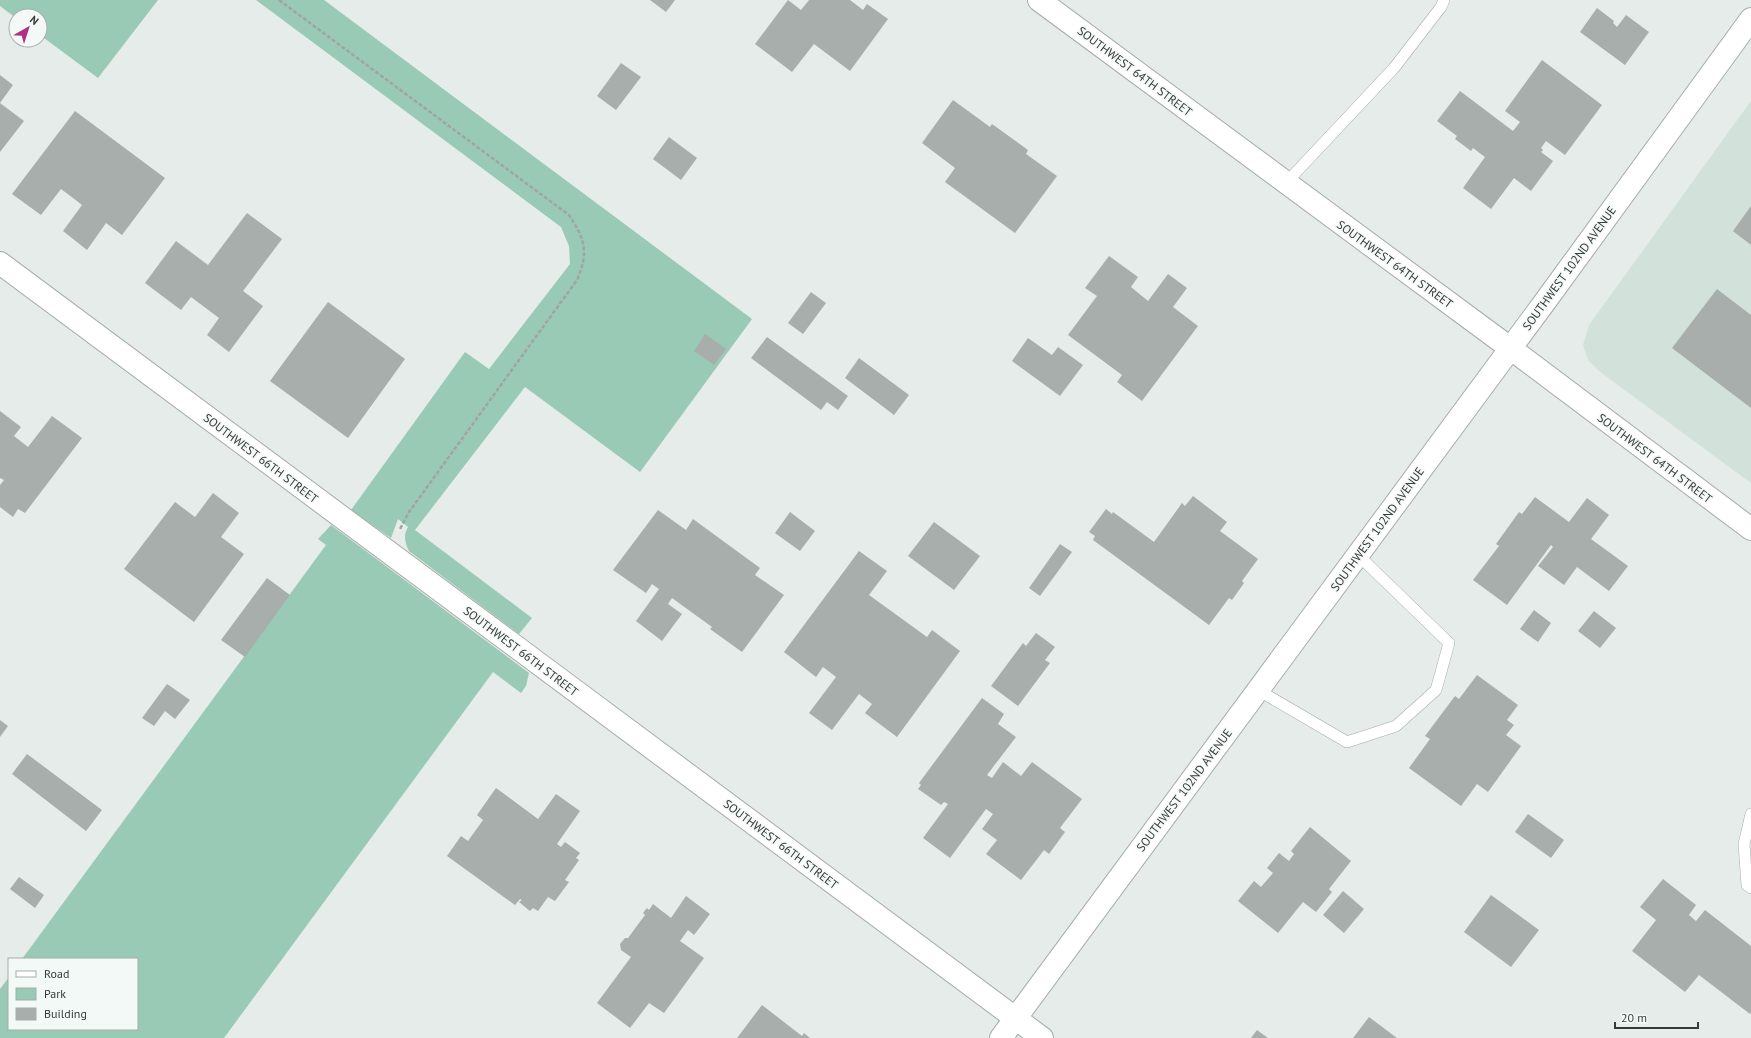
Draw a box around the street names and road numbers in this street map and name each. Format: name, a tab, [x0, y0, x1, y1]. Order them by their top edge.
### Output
street label: SOUTHWEST 64TH STREET	[1075, 23, 1196, 119]
street label: SOUTHWEST 102ND AVENUE	[1519, 203, 1619, 333]
street label: SOUTHWEST 64TH STREET	[1334, 217, 1456, 311]
street label: SOUTHWEST 66TH STREET	[201, 410, 322, 506]
street label: SOUTHWEST 64TH STREET	[1595, 410, 1716, 506]
street label: SOUTHWEST 102ND AVENUE	[1327, 464, 1427, 594]
street label: SOUTHWEST 66TH STREET	[461, 603, 582, 699]
street label: SOUTHWEST 102ND AVENUE	[1133, 726, 1235, 854]
street label: SOUTHWEST 66TH STREET	[721, 796, 842, 892]

